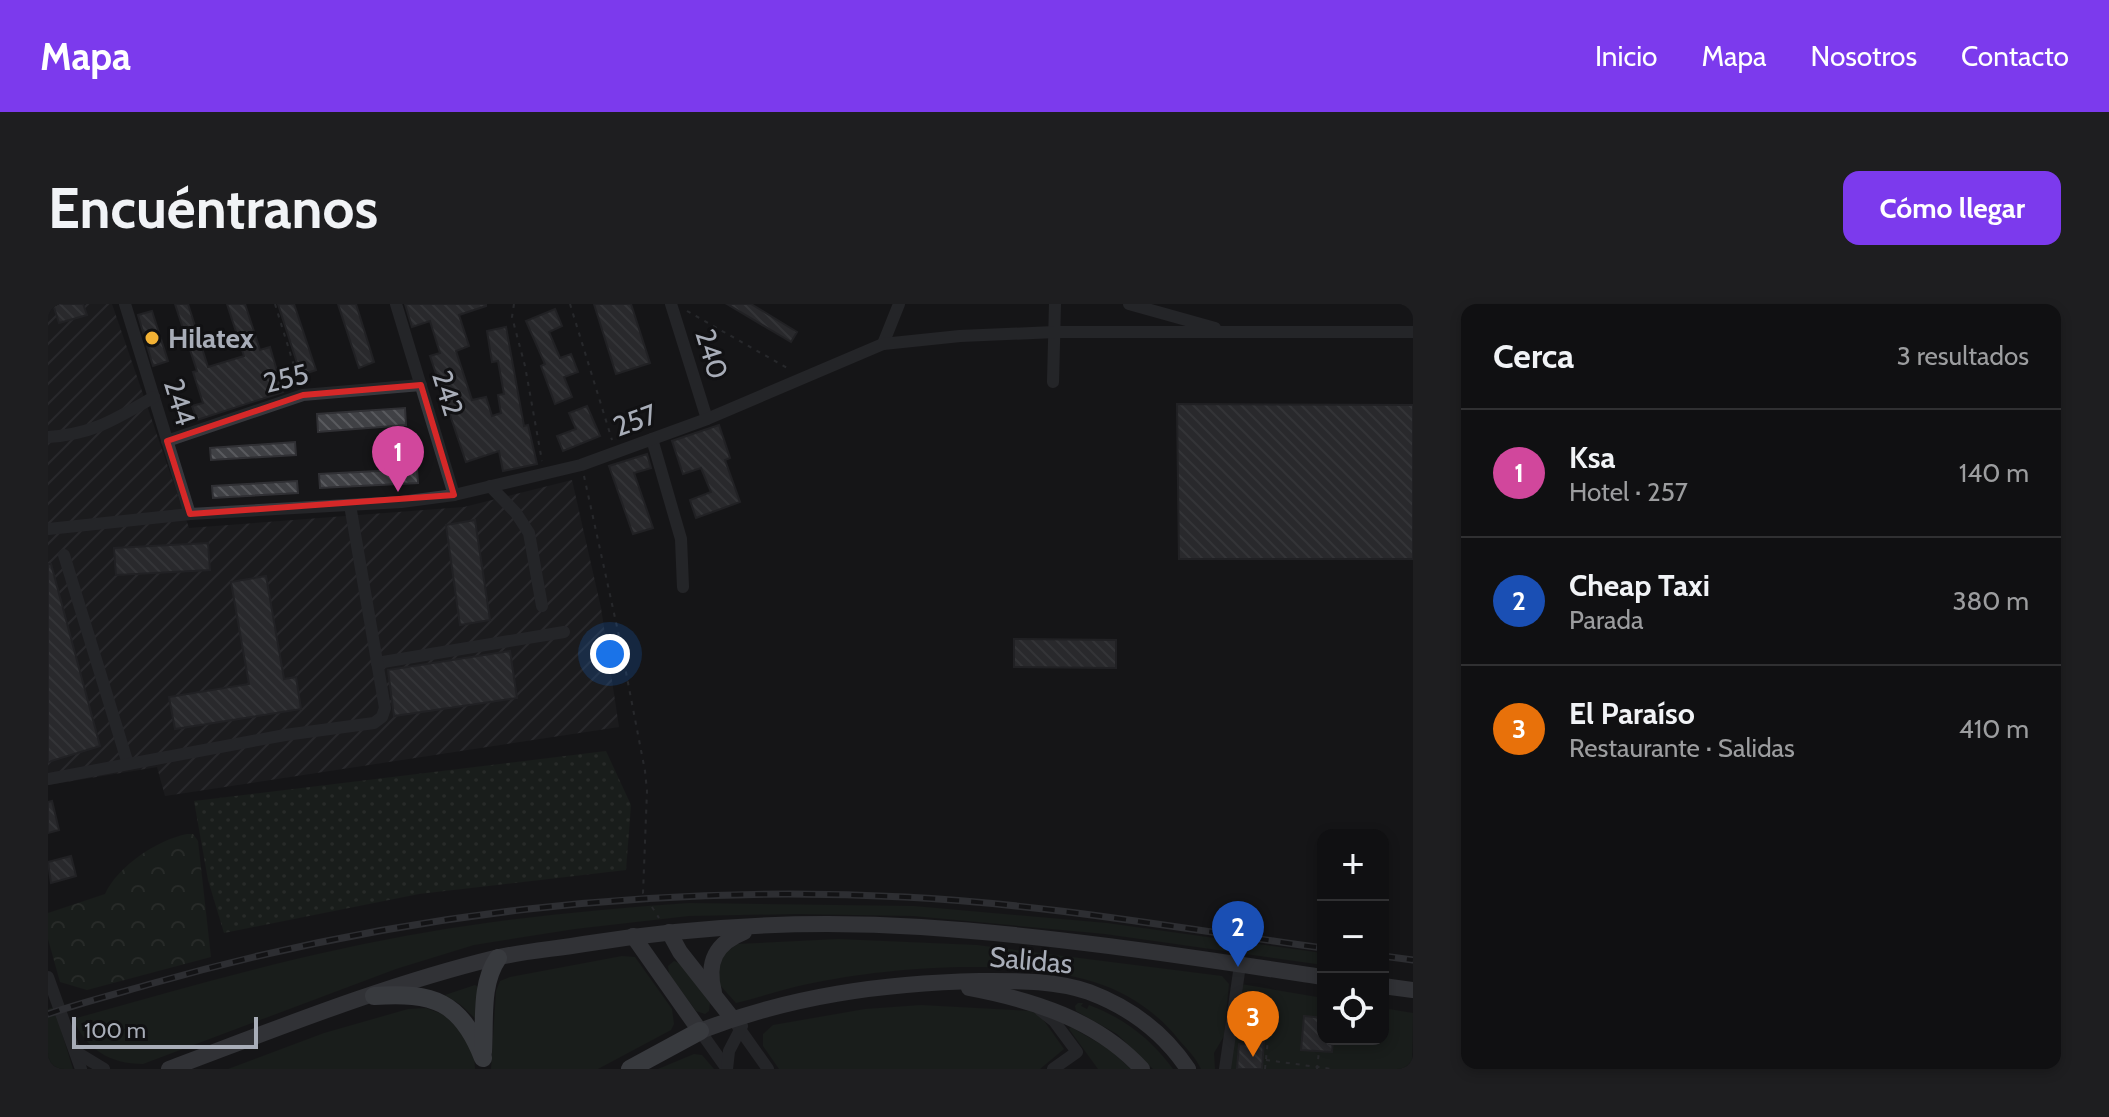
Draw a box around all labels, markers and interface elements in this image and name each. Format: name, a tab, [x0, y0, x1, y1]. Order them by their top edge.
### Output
text: Mapa	[40, 33, 131, 80]
text: Inicio	[1595, 39, 1658, 73]
text: Mapa	[1702, 39, 1767, 73]
text: Nosotros	[1811, 39, 1917, 73]
text: Contacto	[1961, 39, 2069, 73]
button: Cómo llegar	[1843, 171, 2061, 245]
text: Encuéntranos	[48, 174, 378, 242]
place label: Hilatex	[168, 321, 254, 355]
street label: 240	[688, 325, 736, 383]
marker: Hilatex	[143, 329, 161, 347]
text: Cerca	[1493, 335, 1574, 377]
text: 3 resultados	[1897, 340, 2029, 372]
street label: 255	[260, 356, 312, 400]
street label: 242	[425, 366, 471, 420]
street label: 244	[157, 375, 203, 429]
street label: 257	[609, 397, 661, 443]
pin: 1	[372, 426, 424, 492]
text: Ksa	[1569, 439, 1615, 476]
text: 1	[1514, 457, 1524, 489]
text: 140 m	[1959, 457, 2029, 489]
text: Hotel · 257	[1569, 476, 1688, 508]
text: Cheap Taxi	[1569, 567, 1710, 604]
text: 2	[1512, 585, 1526, 617]
text: 380 m	[1952, 585, 2029, 617]
text: Parada	[1569, 604, 1643, 636]
your location	[590, 634, 630, 674]
text: El Paraíso	[1569, 695, 1695, 732]
text: 3	[1512, 713, 1526, 745]
text: 410 m	[1959, 713, 2029, 745]
text: Restaurante · Salidas	[1569, 732, 1795, 764]
map controls	[1317, 829, 1389, 1045]
button: +	[1317, 829, 1389, 901]
pin: 2	[1212, 901, 1264, 967]
button: −	[1317, 901, 1389, 973]
street label: Salidas	[988, 939, 1074, 981]
button: locate	[1317, 973, 1389, 1045]
pin: 3	[1227, 991, 1279, 1057]
scale bar	[72, 1013, 258, 1049]
text: 100 m	[84, 1017, 146, 1044]

